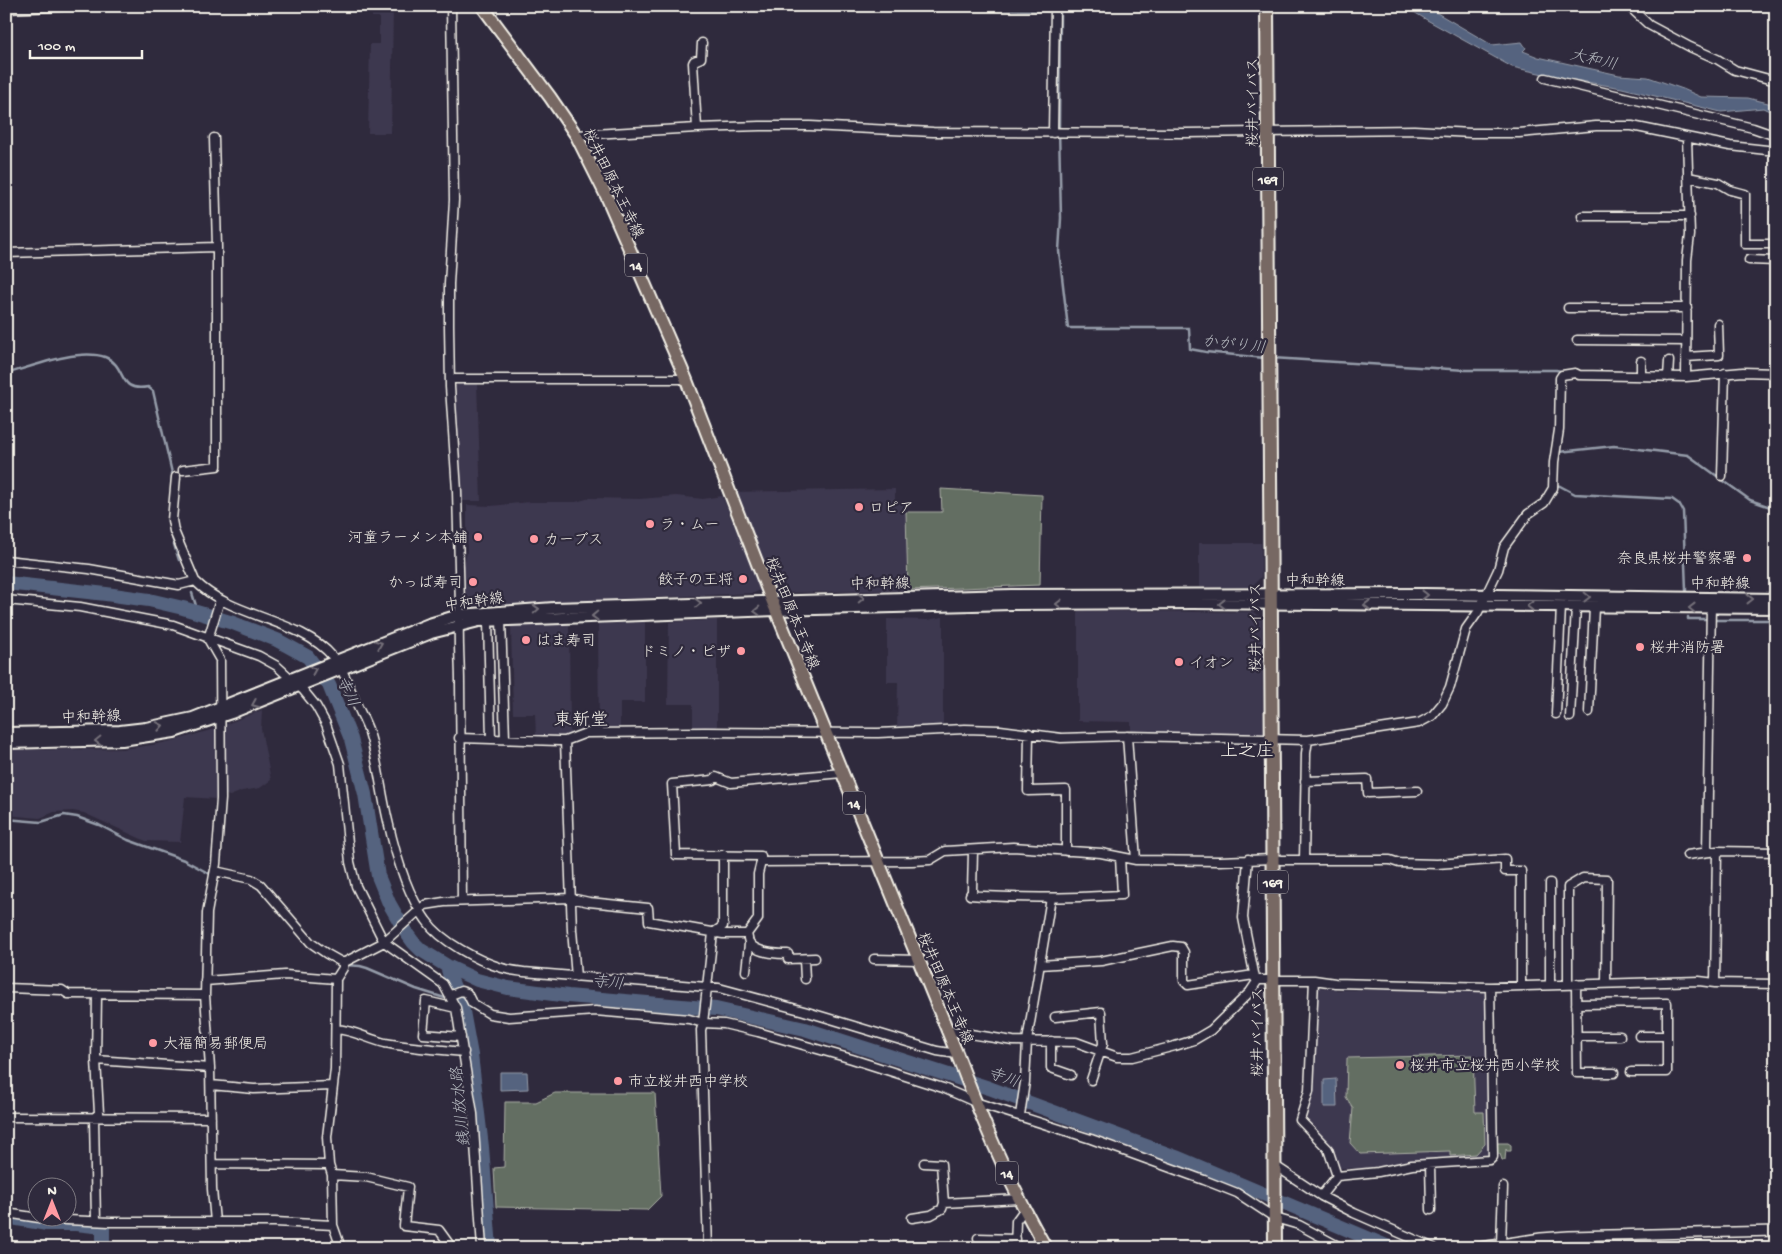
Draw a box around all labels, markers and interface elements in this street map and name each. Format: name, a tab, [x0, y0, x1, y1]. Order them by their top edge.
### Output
scale bar	[30, 28, 142, 60]
text: 100 m	[37, 38, 76, 56]
water label: 大和川	[1568, 46, 1619, 76]
street label: 桜井バイパス	[1244, 57, 1263, 147]
street label: 桜井田原本王寺線	[578, 126, 647, 242]
road number: 169	[1253, 168, 1283, 190]
road number: 14	[625, 254, 647, 276]
water label: かがり川	[1201, 333, 1267, 359]
place label: ロピア	[869, 500, 914, 518]
marker: ロピア	[853, 501, 865, 513]
place label: ラ・ムー	[660, 517, 719, 535]
marker: ラ・ムー	[644, 518, 656, 530]
place label: 河童ラーメン本舗	[348, 529, 468, 548]
marker: 河童ラーメン本舗	[472, 531, 484, 543]
place label: カーブス	[544, 532, 603, 550]
marker: カーブス	[528, 533, 540, 545]
place label: 奈良県桜井警察署	[1617, 550, 1737, 569]
marker: 奈良県桜井警察署	[1741, 552, 1753, 564]
street label: 桜井田原本王寺線	[760, 554, 823, 673]
place label: 餃子の王将	[658, 572, 733, 590]
street label: 中和幹線	[1285, 572, 1345, 591]
marker: 餃子の王将	[737, 573, 749, 585]
place label: かっぱ寿司	[388, 574, 463, 593]
street label: 中和幹線	[850, 574, 910, 595]
street label: 中和幹線	[1690, 575, 1750, 594]
marker: かっぱ寿司	[467, 576, 479, 588]
street label: 桜井バイパス	[1247, 582, 1266, 672]
street label: 中和幹線	[443, 589, 505, 616]
one-way arrow	[1421, 590, 1429, 600]
one-way arrow	[1584, 592, 1591, 602]
one-way arrow	[857, 593, 865, 604]
one-way arrow	[1746, 594, 1754, 604]
one-way arrow	[694, 598, 702, 608]
one-way arrow	[1055, 599, 1063, 609]
one-way arrow	[1218, 599, 1226, 609]
one-way arrow	[1363, 600, 1370, 610]
one-way arrow	[1525, 601, 1533, 611]
one-way arrow	[1688, 602, 1696, 613]
one-way arrow	[532, 604, 540, 614]
one-way arrow	[753, 605, 761, 616]
one-way arrow	[590, 611, 598, 621]
place label: はま寿司	[536, 632, 596, 651]
marker: はま寿司	[520, 634, 532, 646]
one-way arrow	[374, 639, 383, 650]
place label: 桜井消防署	[1650, 639, 1725, 658]
marker: 桜井消防署	[1634, 641, 1646, 653]
place label: ドミノ・ピザ	[641, 644, 731, 662]
marker: ドミノ・ピザ	[735, 645, 747, 657]
place label: イオン	[1189, 655, 1233, 673]
marker: イオン	[1173, 656, 1185, 668]
one-way arrow	[308, 666, 317, 677]
water label: 寺川	[330, 674, 362, 711]
one-way arrow	[251, 697, 260, 708]
street label: 中和幹線	[61, 707, 121, 728]
district label: 東新堂	[554, 710, 608, 732]
one-way arrow	[155, 721, 164, 732]
one-way arrow	[94, 736, 102, 746]
district label: 上之庄	[1220, 741, 1274, 763]
road number: 14	[843, 791, 865, 814]
road number: 169	[1258, 870, 1288, 894]
street label: 桜井田原本王寺線	[912, 930, 977, 1048]
water label: 寺川	[591, 972, 625, 996]
street label: 桜井バイパス	[1249, 987, 1268, 1077]
place label: 大福簡易郵便局	[163, 1035, 268, 1054]
marker: 大福簡易郵便局	[147, 1037, 159, 1049]
place label: 桜井市立桜井西小学校	[1410, 1057, 1560, 1076]
marker: 桜井市立桜井西小学校	[1394, 1059, 1406, 1071]
water label: 寺川	[985, 1064, 1021, 1094]
water label: 銭川放水路	[448, 1065, 476, 1148]
place label: 市立桜井西中学校	[628, 1073, 748, 1092]
marker: 市立桜井西中学校	[612, 1075, 624, 1087]
road number: 14	[996, 1162, 1018, 1184]
north arrow	[28, 1176, 78, 1226]
text: N	[47, 1183, 57, 1200]

